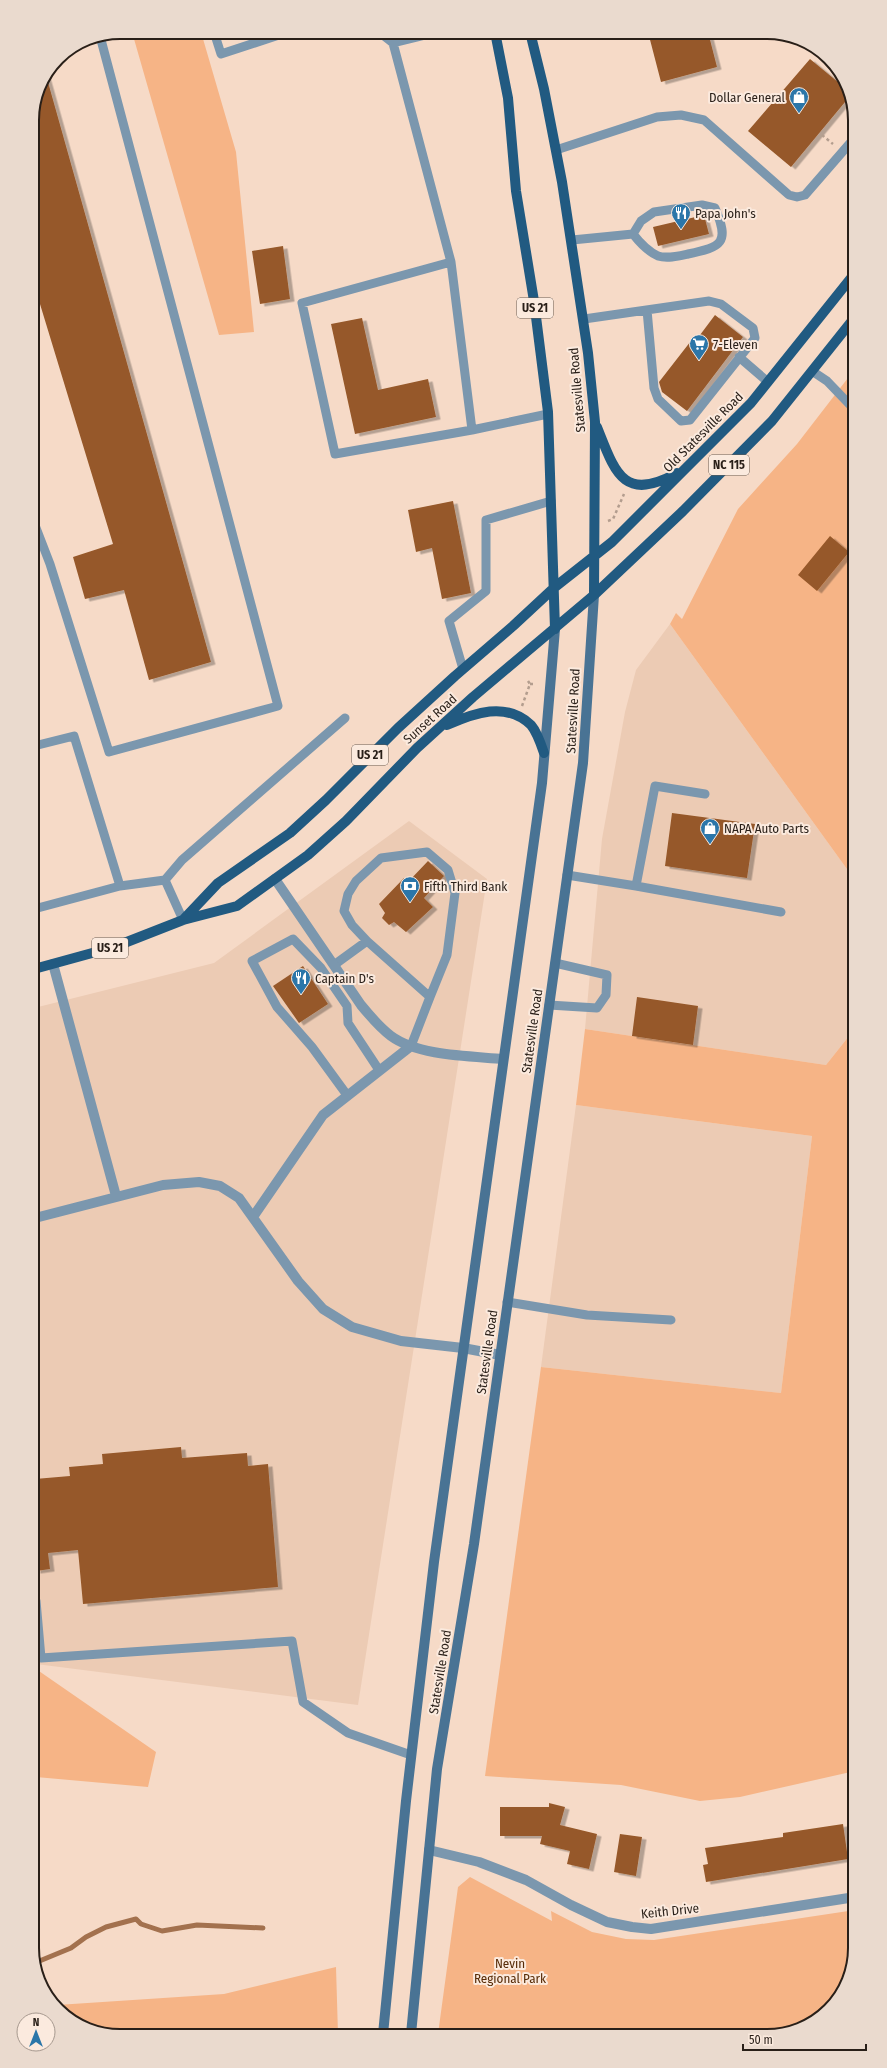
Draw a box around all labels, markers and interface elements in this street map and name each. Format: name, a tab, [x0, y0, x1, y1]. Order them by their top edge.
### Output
shop icon: Dollar General	[788, 86, 810, 114]
place label: Dollar General	[709, 90, 786, 105]
restaurant icon: Papa John's	[670, 202, 692, 230]
place label: Papa John's	[695, 206, 756, 221]
road number: US 21	[517, 298, 553, 318]
supermarket icon: 7-Eleven	[688, 333, 710, 361]
place label: 7-Eleven	[713, 337, 758, 352]
street label: Statesville Road	[566, 347, 588, 433]
street label: Old Statesville Road	[660, 389, 746, 475]
road number: NC 115	[709, 455, 749, 475]
street label: Statesville Road	[563, 668, 583, 754]
street label: Sunset Road	[400, 691, 460, 747]
road number: US 21	[352, 745, 388, 765]
shop icon: NAPA Auto Parts	[699, 817, 721, 845]
place label: NAPA Auto Parts	[724, 821, 810, 836]
bank icon: Fifth Third Bank	[399, 875, 421, 903]
place label: Fifth Third Bank	[424, 879, 508, 894]
road number: US 21	[92, 938, 128, 958]
restaurant icon: Captain D's	[290, 967, 312, 995]
place label: Captain D's	[315, 971, 375, 986]
street label: Statesville Road	[519, 988, 545, 1074]
street label: Statesville Road	[474, 1309, 500, 1395]
street label: Statesville Road	[426, 1629, 454, 1715]
street label: Keith Drive	[640, 1901, 700, 1921]
park label: Nevin Regional Park	[474, 1956, 547, 1986]
north arrow	[16, 2012, 56, 2052]
text: N	[33, 2016, 39, 2029]
scale bar	[743, 2026, 866, 2052]
text: 50 m	[749, 2033, 773, 2047]

